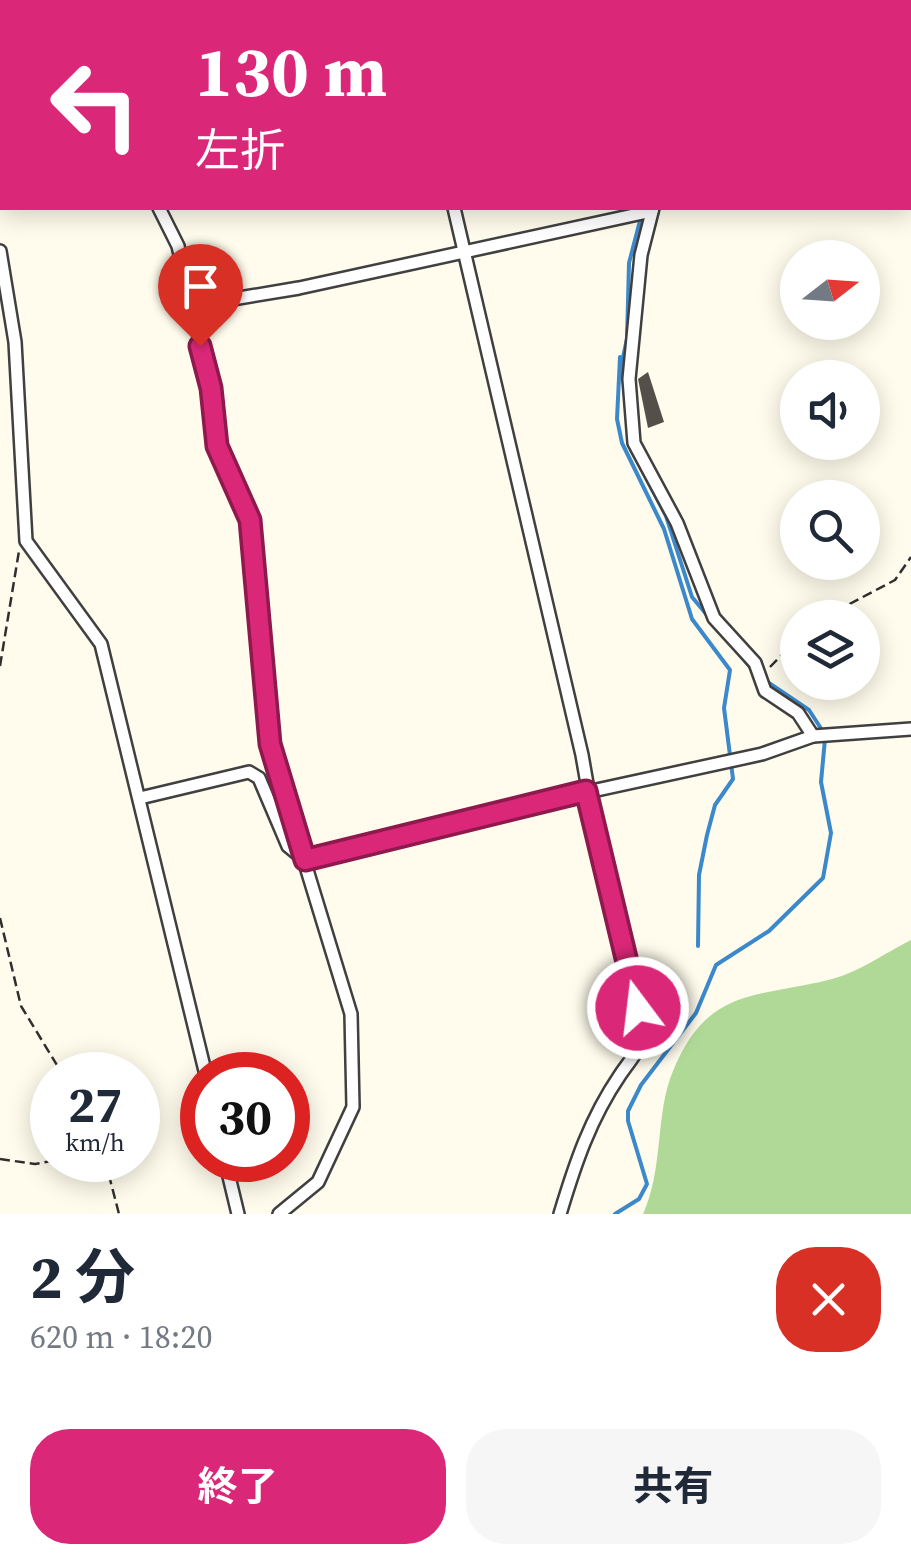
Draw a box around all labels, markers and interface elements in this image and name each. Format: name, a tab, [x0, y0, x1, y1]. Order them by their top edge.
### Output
text: 130 m	[195, 23, 387, 119]
icon: left	[30, 40, 160, 170]
text: 左折	[195, 119, 285, 181]
north arrow	[780, 240, 880, 340]
map controls	[780, 240, 880, 700]
pin	[158, 244, 243, 347]
icon: arrive	[173, 259, 228, 314]
button: sound	[780, 360, 880, 460]
button: search	[780, 480, 880, 580]
button: layers	[780, 600, 880, 700]
position arrow	[586, 956, 690, 1060]
speed limit sign: 30	[180, 1052, 310, 1182]
text: 27	[68, 1070, 122, 1139]
text: km/h	[65, 1125, 125, 1159]
text: 2 分	[30, 1236, 135, 1318]
button: close	[776, 1247, 881, 1352]
text: 620 m · 18:20	[30, 1315, 212, 1359]
button: 終了	[30, 1429, 446, 1544]
button: 共有	[466, 1429, 881, 1544]

